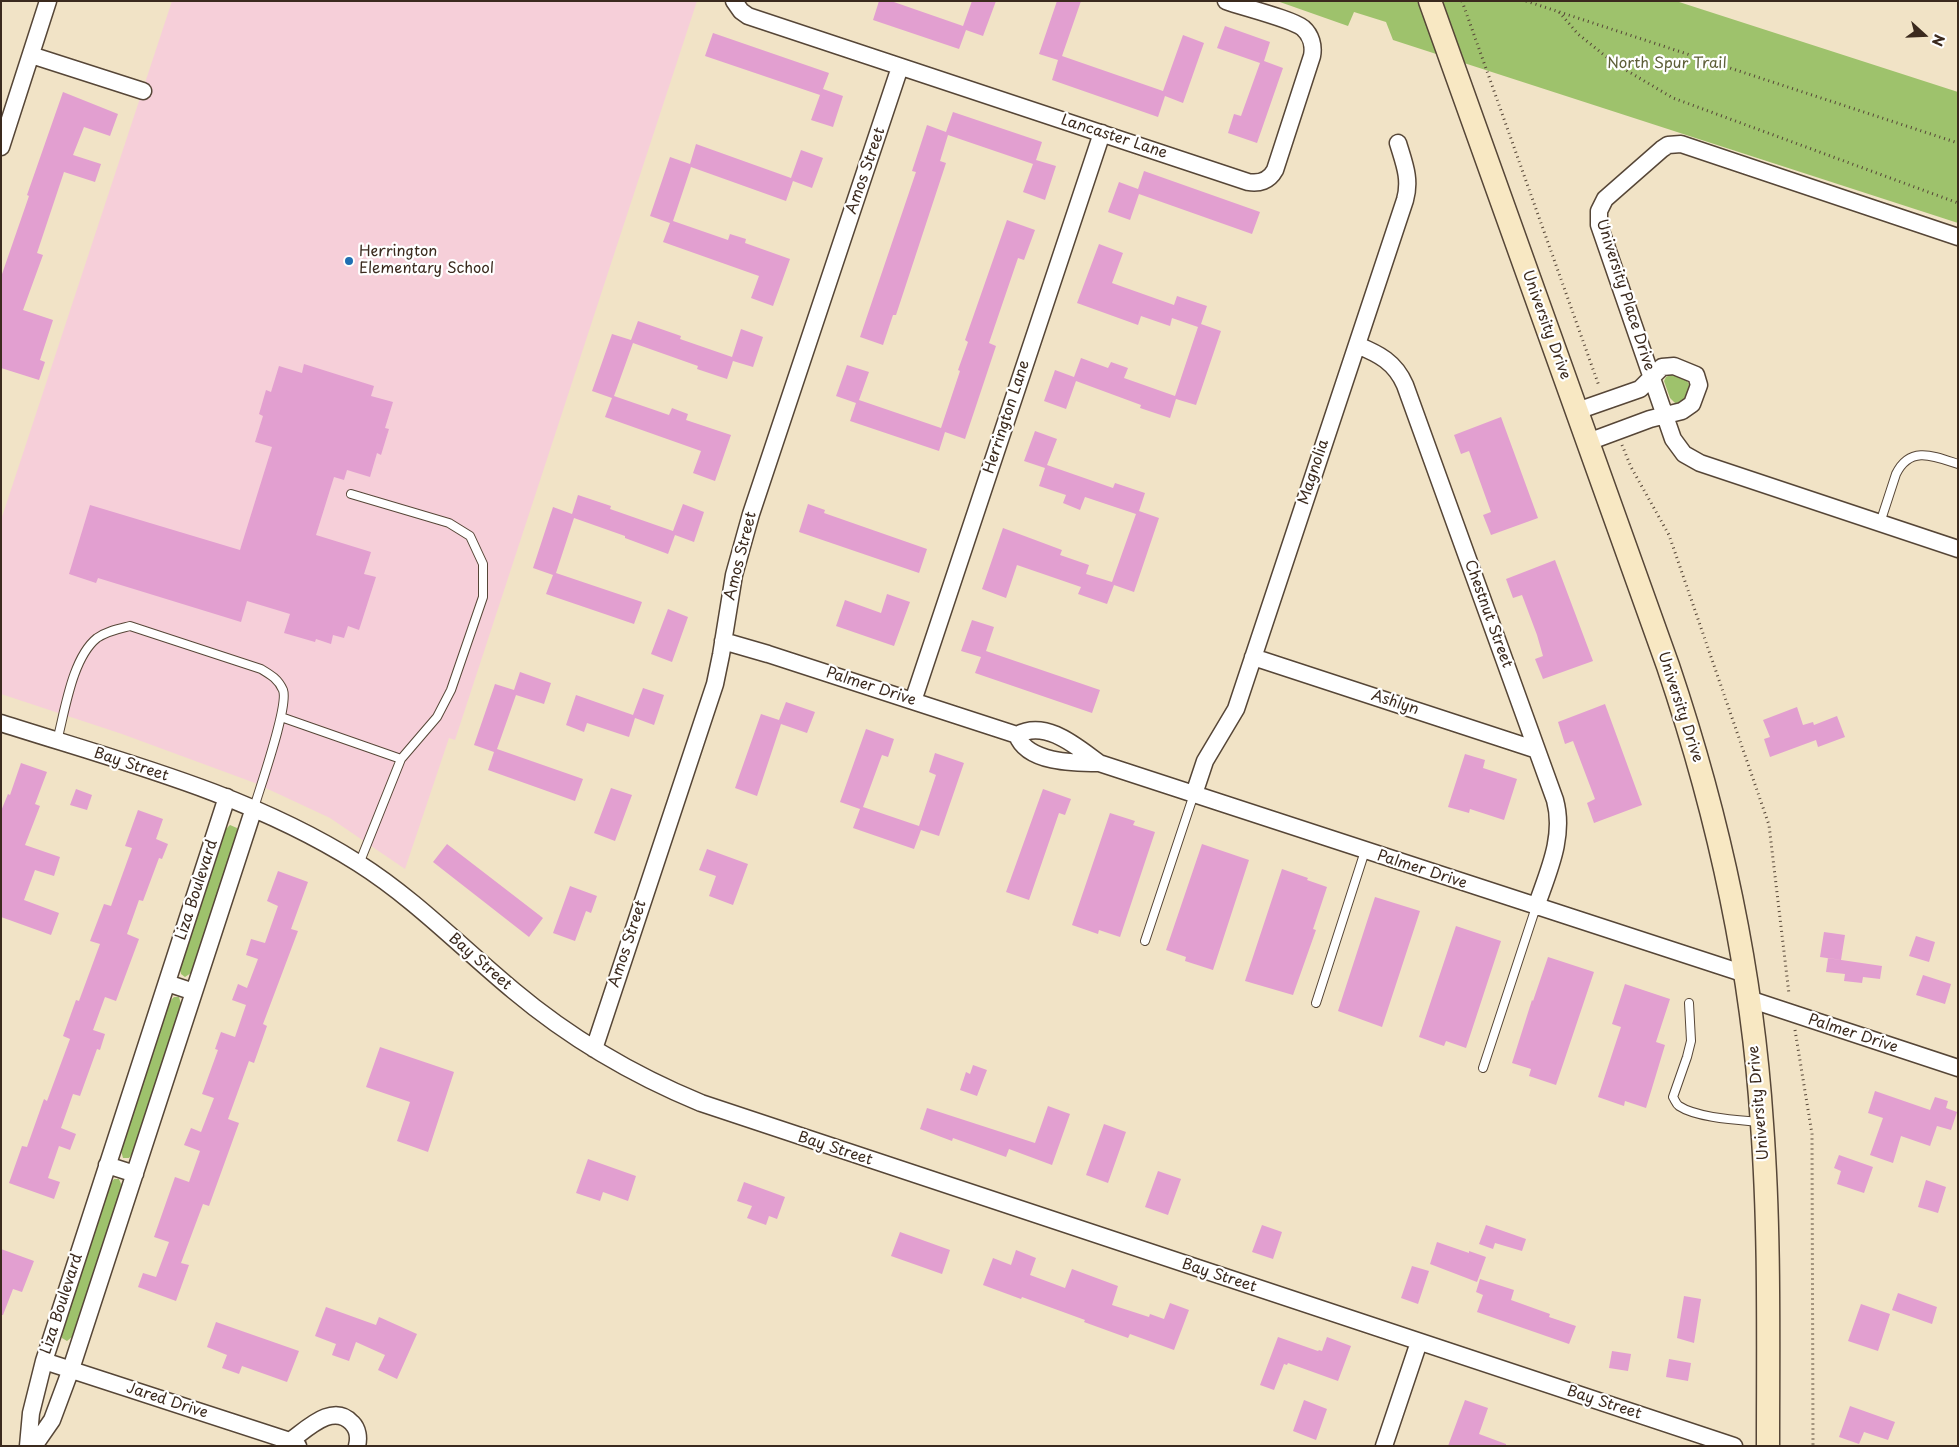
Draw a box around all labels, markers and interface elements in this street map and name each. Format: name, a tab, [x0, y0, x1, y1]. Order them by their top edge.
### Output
north arrow	[1899, 10, 1949, 60]
text: N	[1927, 31, 1950, 49]
park label: North Spur Trail	[1607, 55, 1727, 73]
street label: Lancaster Lane	[1058, 111, 1170, 163]
street label: Amos Street	[843, 125, 889, 217]
street label: University Place Drive	[1592, 217, 1658, 373]
place label: Herrington Elementary School	[359, 243, 494, 278]
marker: Herrington Elementary School	[343, 255, 355, 267]
street label: University Drive	[1518, 268, 1574, 382]
street label: Herrington Lane	[980, 358, 1034, 476]
street label: Magnolia	[1295, 437, 1333, 507]
street label: Amos Street	[721, 510, 761, 602]
street label: Chestnut Street	[1460, 558, 1516, 670]
street label: University Drive	[1654, 649, 1706, 765]
street label: Palmer Drive	[824, 664, 918, 710]
street label: Ashlyn	[1369, 687, 1421, 719]
street label: Bay Street	[91, 744, 171, 786]
street label: Liza Boulevard	[172, 838, 222, 942]
street label: Palmer Drive	[1375, 847, 1469, 893]
street label: Amos Street	[605, 898, 651, 990]
street label: Bay Street	[445, 930, 515, 994]
street label: Palmer Drive	[1806, 1011, 1900, 1057]
street label: University Drive	[1745, 1045, 1773, 1161]
street label: Bay Street	[795, 1128, 875, 1170]
street label: Liza Boulevard	[37, 1252, 87, 1356]
street label: Bay Street	[1179, 1255, 1259, 1297]
street label: Jared Drive	[124, 1379, 210, 1423]
street label: Bay Street	[1564, 1382, 1644, 1424]

